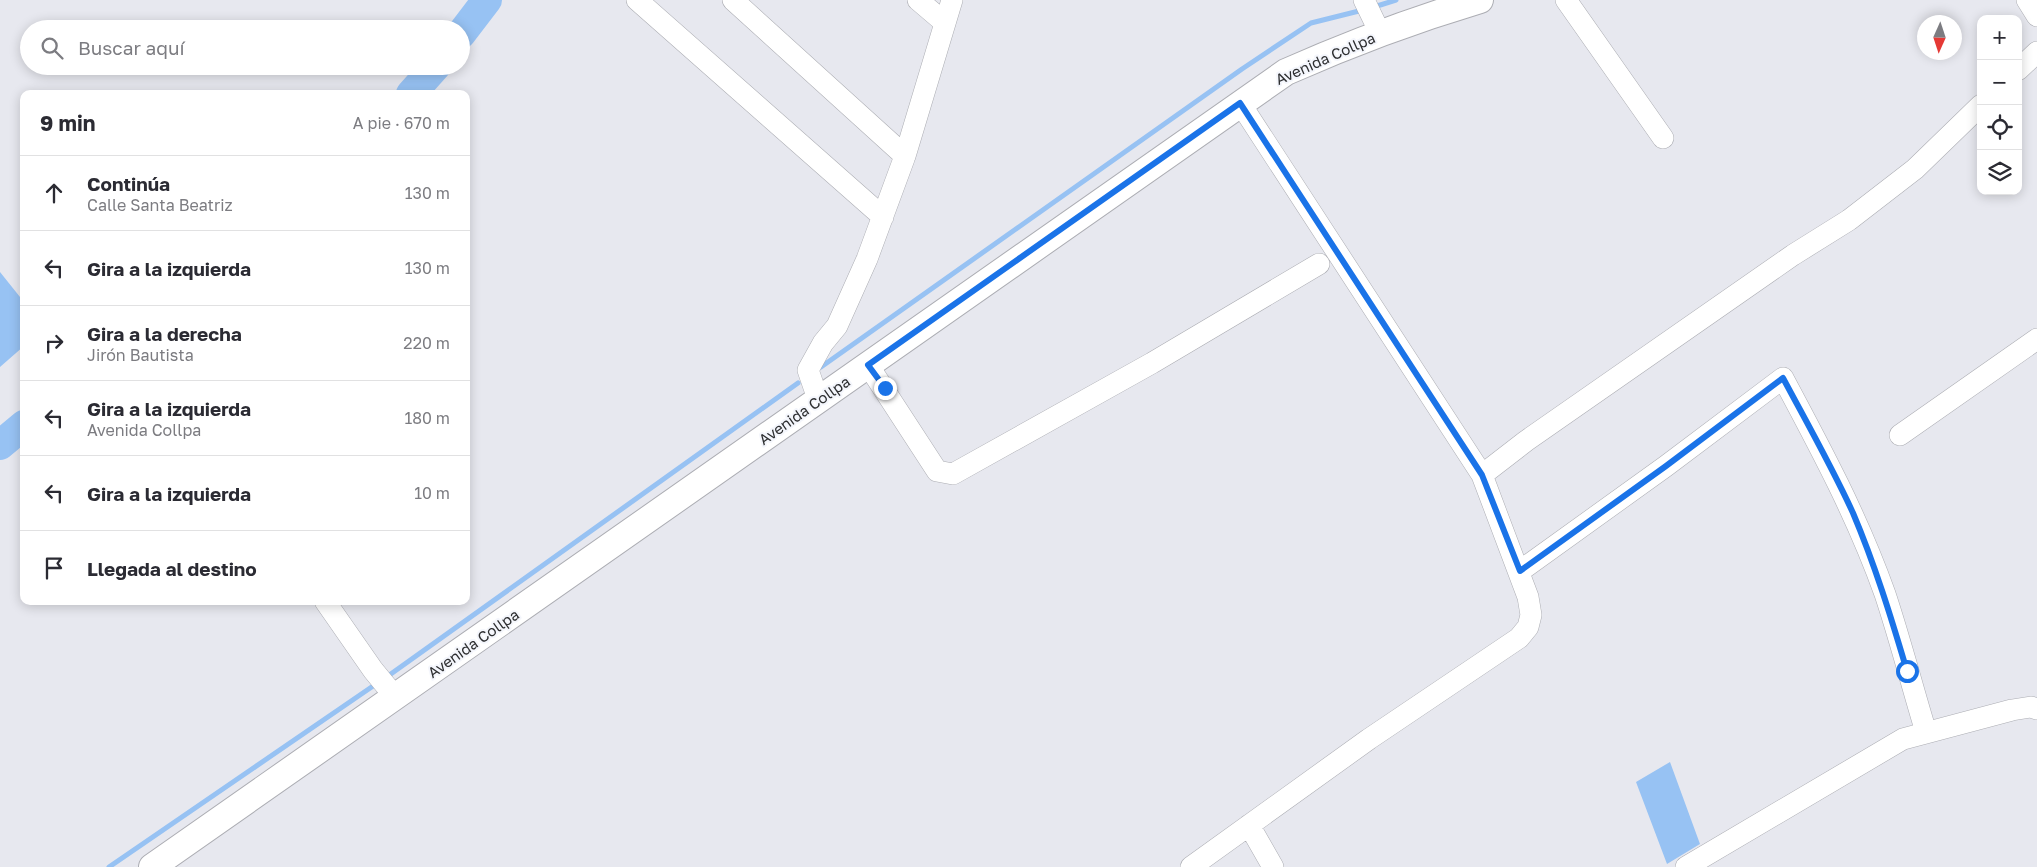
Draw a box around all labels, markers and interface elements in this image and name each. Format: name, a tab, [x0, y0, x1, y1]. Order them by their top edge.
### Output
north arrow	[1917, 15, 1962, 60]
map controls	[1977, 15, 2022, 195]
button: +	[1977, 15, 2022, 60]
search box	[20, 20, 470, 75]
street label: Avenida Collpa	[1272, 28, 1378, 88]
icon: search	[38, 34, 66, 62]
text: Buscar aquí	[78, 36, 185, 59]
button: −	[1977, 60, 2022, 105]
button: locate	[1977, 105, 2022, 150]
text: 9 min	[40, 110, 95, 136]
text: A pie · 670 m	[353, 113, 450, 133]
button: layers	[1977, 150, 2022, 195]
text: Continúa	[87, 172, 170, 195]
icon: ahead	[40, 179, 68, 207]
text: 130 m	[405, 183, 450, 203]
text: Calle Santa Beatriz	[87, 195, 233, 215]
icon: left	[40, 254, 68, 282]
text: Gira a la izquierda	[87, 257, 251, 280]
text: 130 m	[405, 258, 450, 278]
text: Gira a la derecha	[87, 322, 242, 345]
icon: right	[40, 329, 68, 357]
text: 220 m	[403, 333, 450, 353]
text: Jirón Bautista	[87, 345, 194, 365]
street label: Avenida Collpa	[755, 372, 853, 448]
route end	[874, 377, 897, 400]
text: Gira a la izquierda	[87, 397, 251, 420]
icon: left	[40, 404, 68, 432]
text: 180 m	[404, 408, 450, 428]
text: Avenida Collpa	[87, 420, 201, 440]
icon: left	[40, 479, 68, 507]
text: Gira a la izquierda	[87, 482, 251, 505]
text: 10 m	[414, 483, 450, 503]
icon: arrive	[40, 554, 68, 582]
text: Llegada al destino	[87, 557, 257, 580]
street label: Avenida Collpa	[424, 605, 522, 681]
route start	[1896, 660, 1919, 683]

